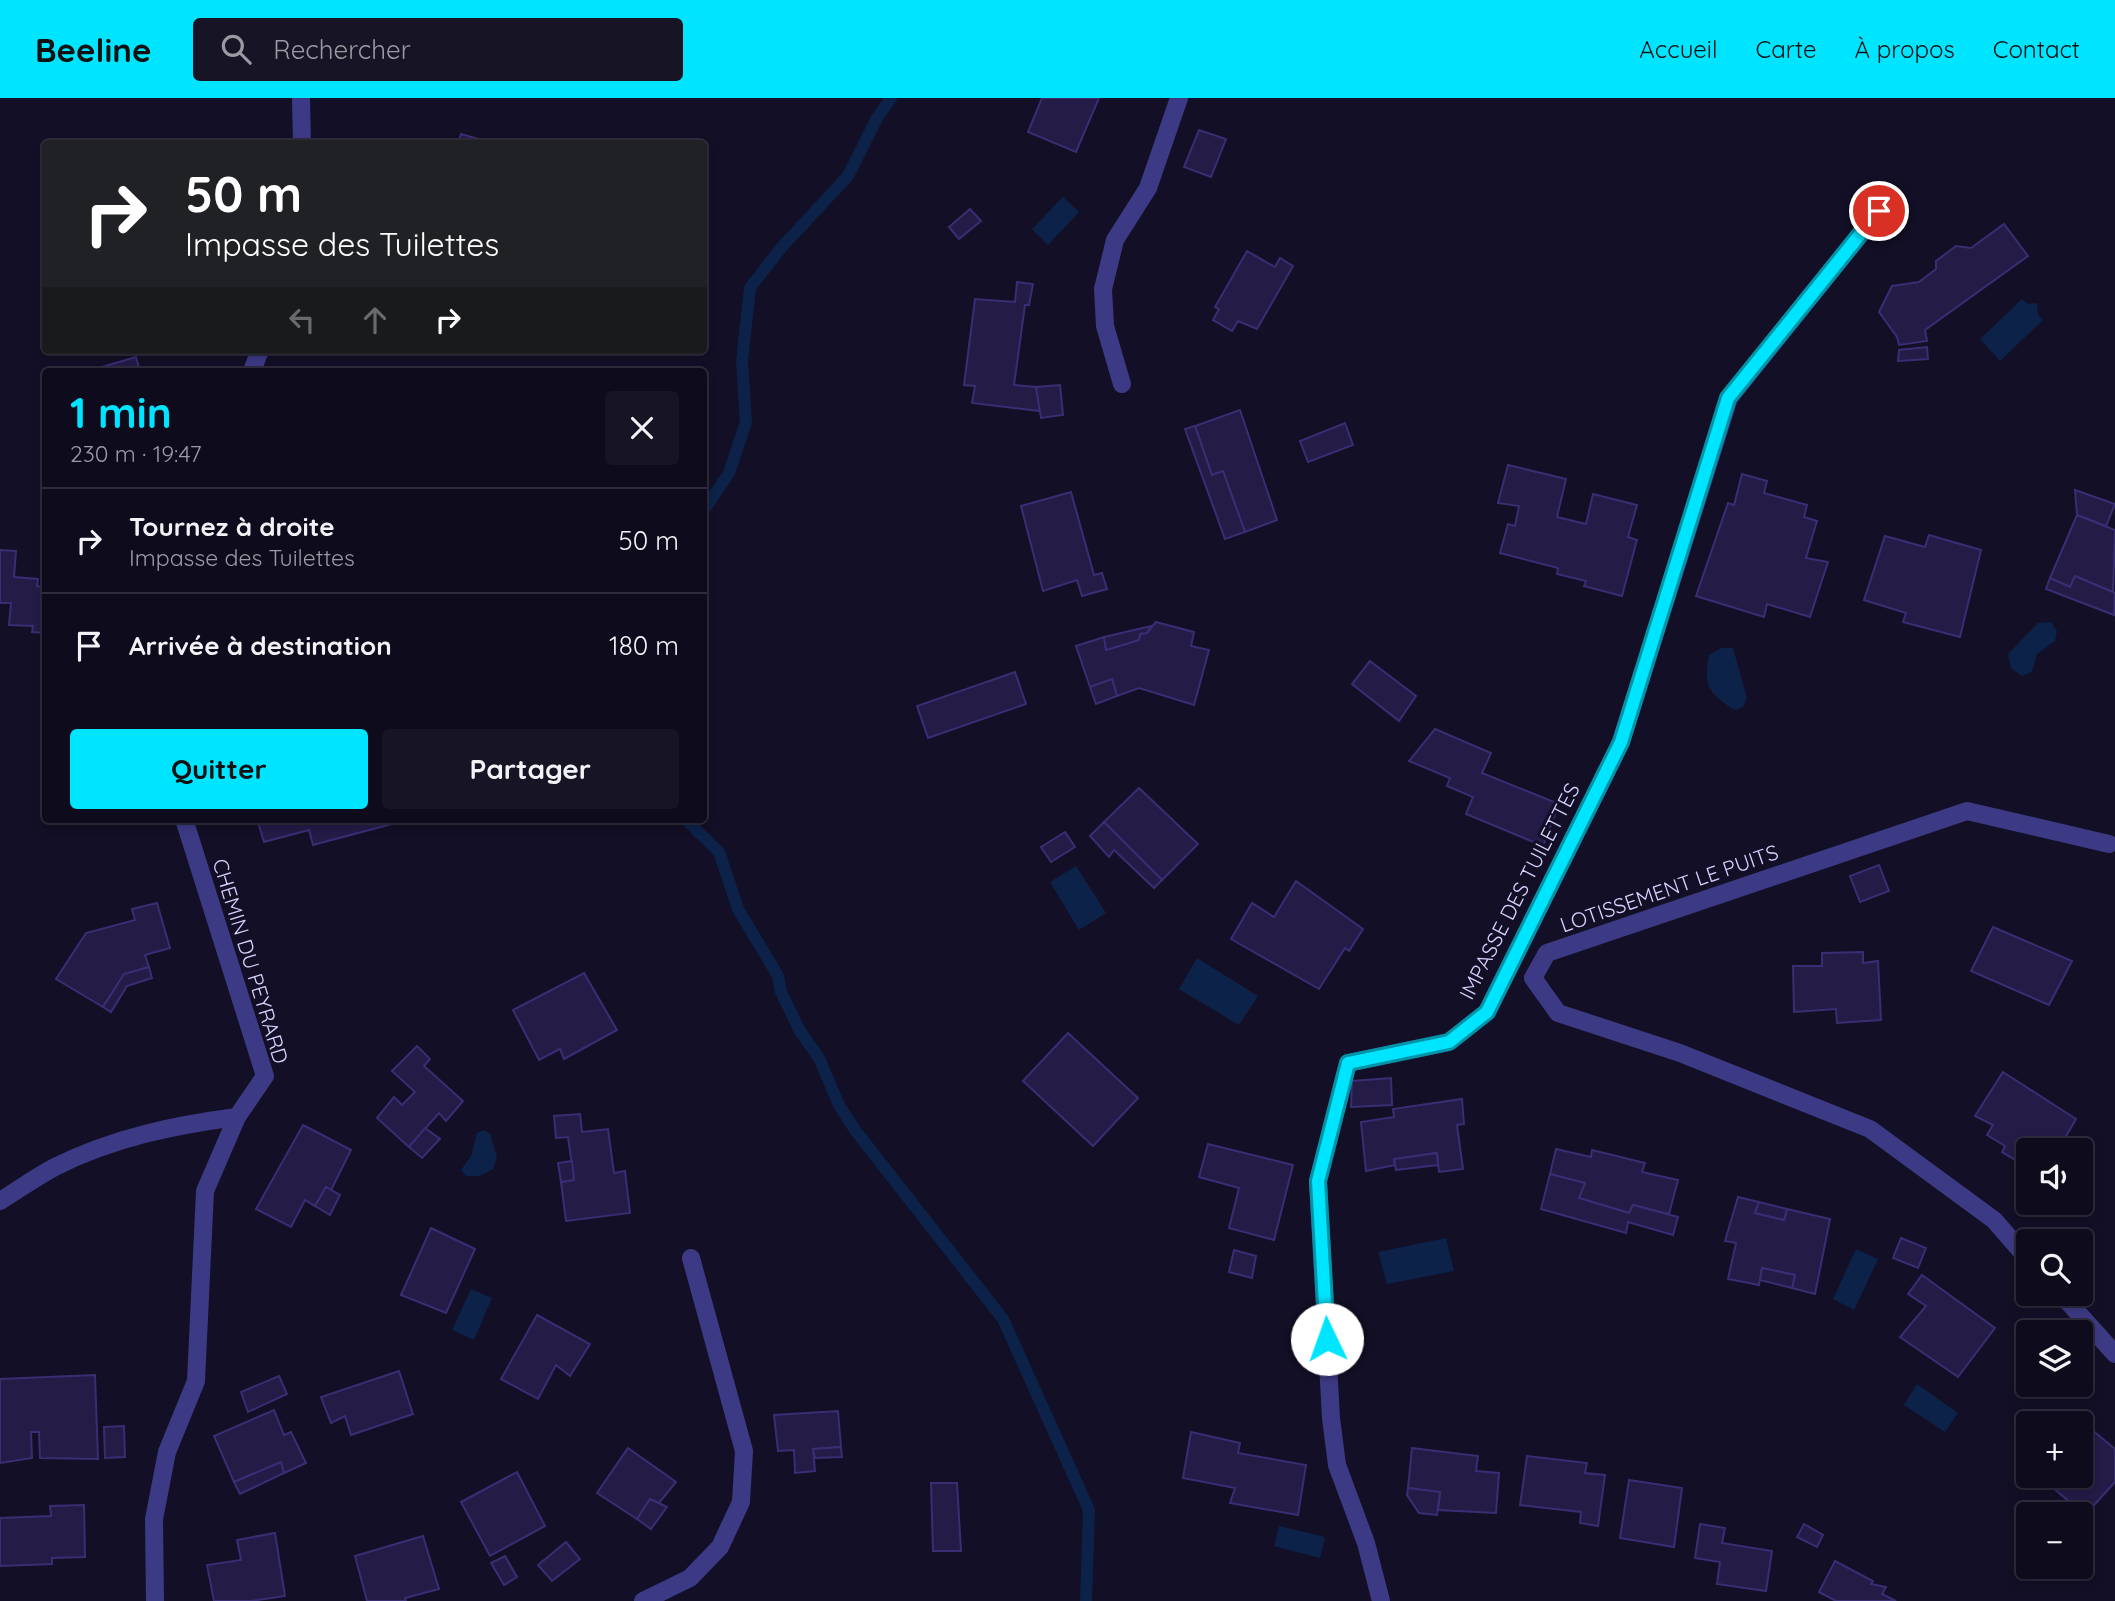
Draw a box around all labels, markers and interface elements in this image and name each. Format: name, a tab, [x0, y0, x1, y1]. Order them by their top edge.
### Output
search box	[193, 18, 683, 81]
text: Beeline	[35, 29, 151, 70]
icon: search	[217, 30, 255, 68]
text: Rechercher	[273, 33, 411, 66]
text: Accueil	[1639, 34, 1718, 64]
text: Carte	[1756, 34, 1817, 64]
text: À propos	[1855, 34, 1955, 64]
text: Contact	[1993, 34, 2080, 64]
text: 50 m	[185, 163, 302, 224]
icon: right	[70, 168, 161, 259]
pin	[1849, 181, 1909, 241]
icon: arrive	[1860, 192, 1898, 230]
text: Impasse des Tuilettes	[185, 224, 499, 264]
icon: left	[283, 301, 321, 339]
icon: ahead	[356, 301, 394, 339]
icon: right	[429, 301, 467, 339]
text: 1 min	[70, 386, 172, 439]
button: close	[605, 391, 679, 465]
text: 230 m · 19:47	[70, 439, 202, 468]
text: Tournez à droite	[129, 510, 334, 543]
icon: right	[70, 522, 108, 560]
text: 50 m	[619, 524, 679, 557]
text: Impasse des Tuilettes	[129, 543, 355, 572]
icon: arrive	[70, 627, 108, 665]
text: Arrivée à destination	[129, 629, 392, 662]
text: 180 m	[609, 629, 679, 662]
button: Quitter	[70, 729, 368, 809]
button: Partager	[382, 729, 679, 809]
street label: IMPASSE DES TUILETTES	[1453, 778, 1585, 1004]
street label: LOTISSEMENT LE PUITS	[1556, 838, 1782, 938]
street label: CHEMIN DU PEYRARD	[207, 855, 295, 1067]
map controls	[2016, 1138, 2093, 1579]
button: sound	[2016, 1138, 2093, 1215]
button: search	[2016, 1229, 2093, 1306]
position arrow	[1290, 1302, 1364, 1376]
button: layers	[2016, 1320, 2093, 1397]
button: +	[2016, 1411, 2093, 1488]
button: −	[2016, 1502, 2093, 1579]

